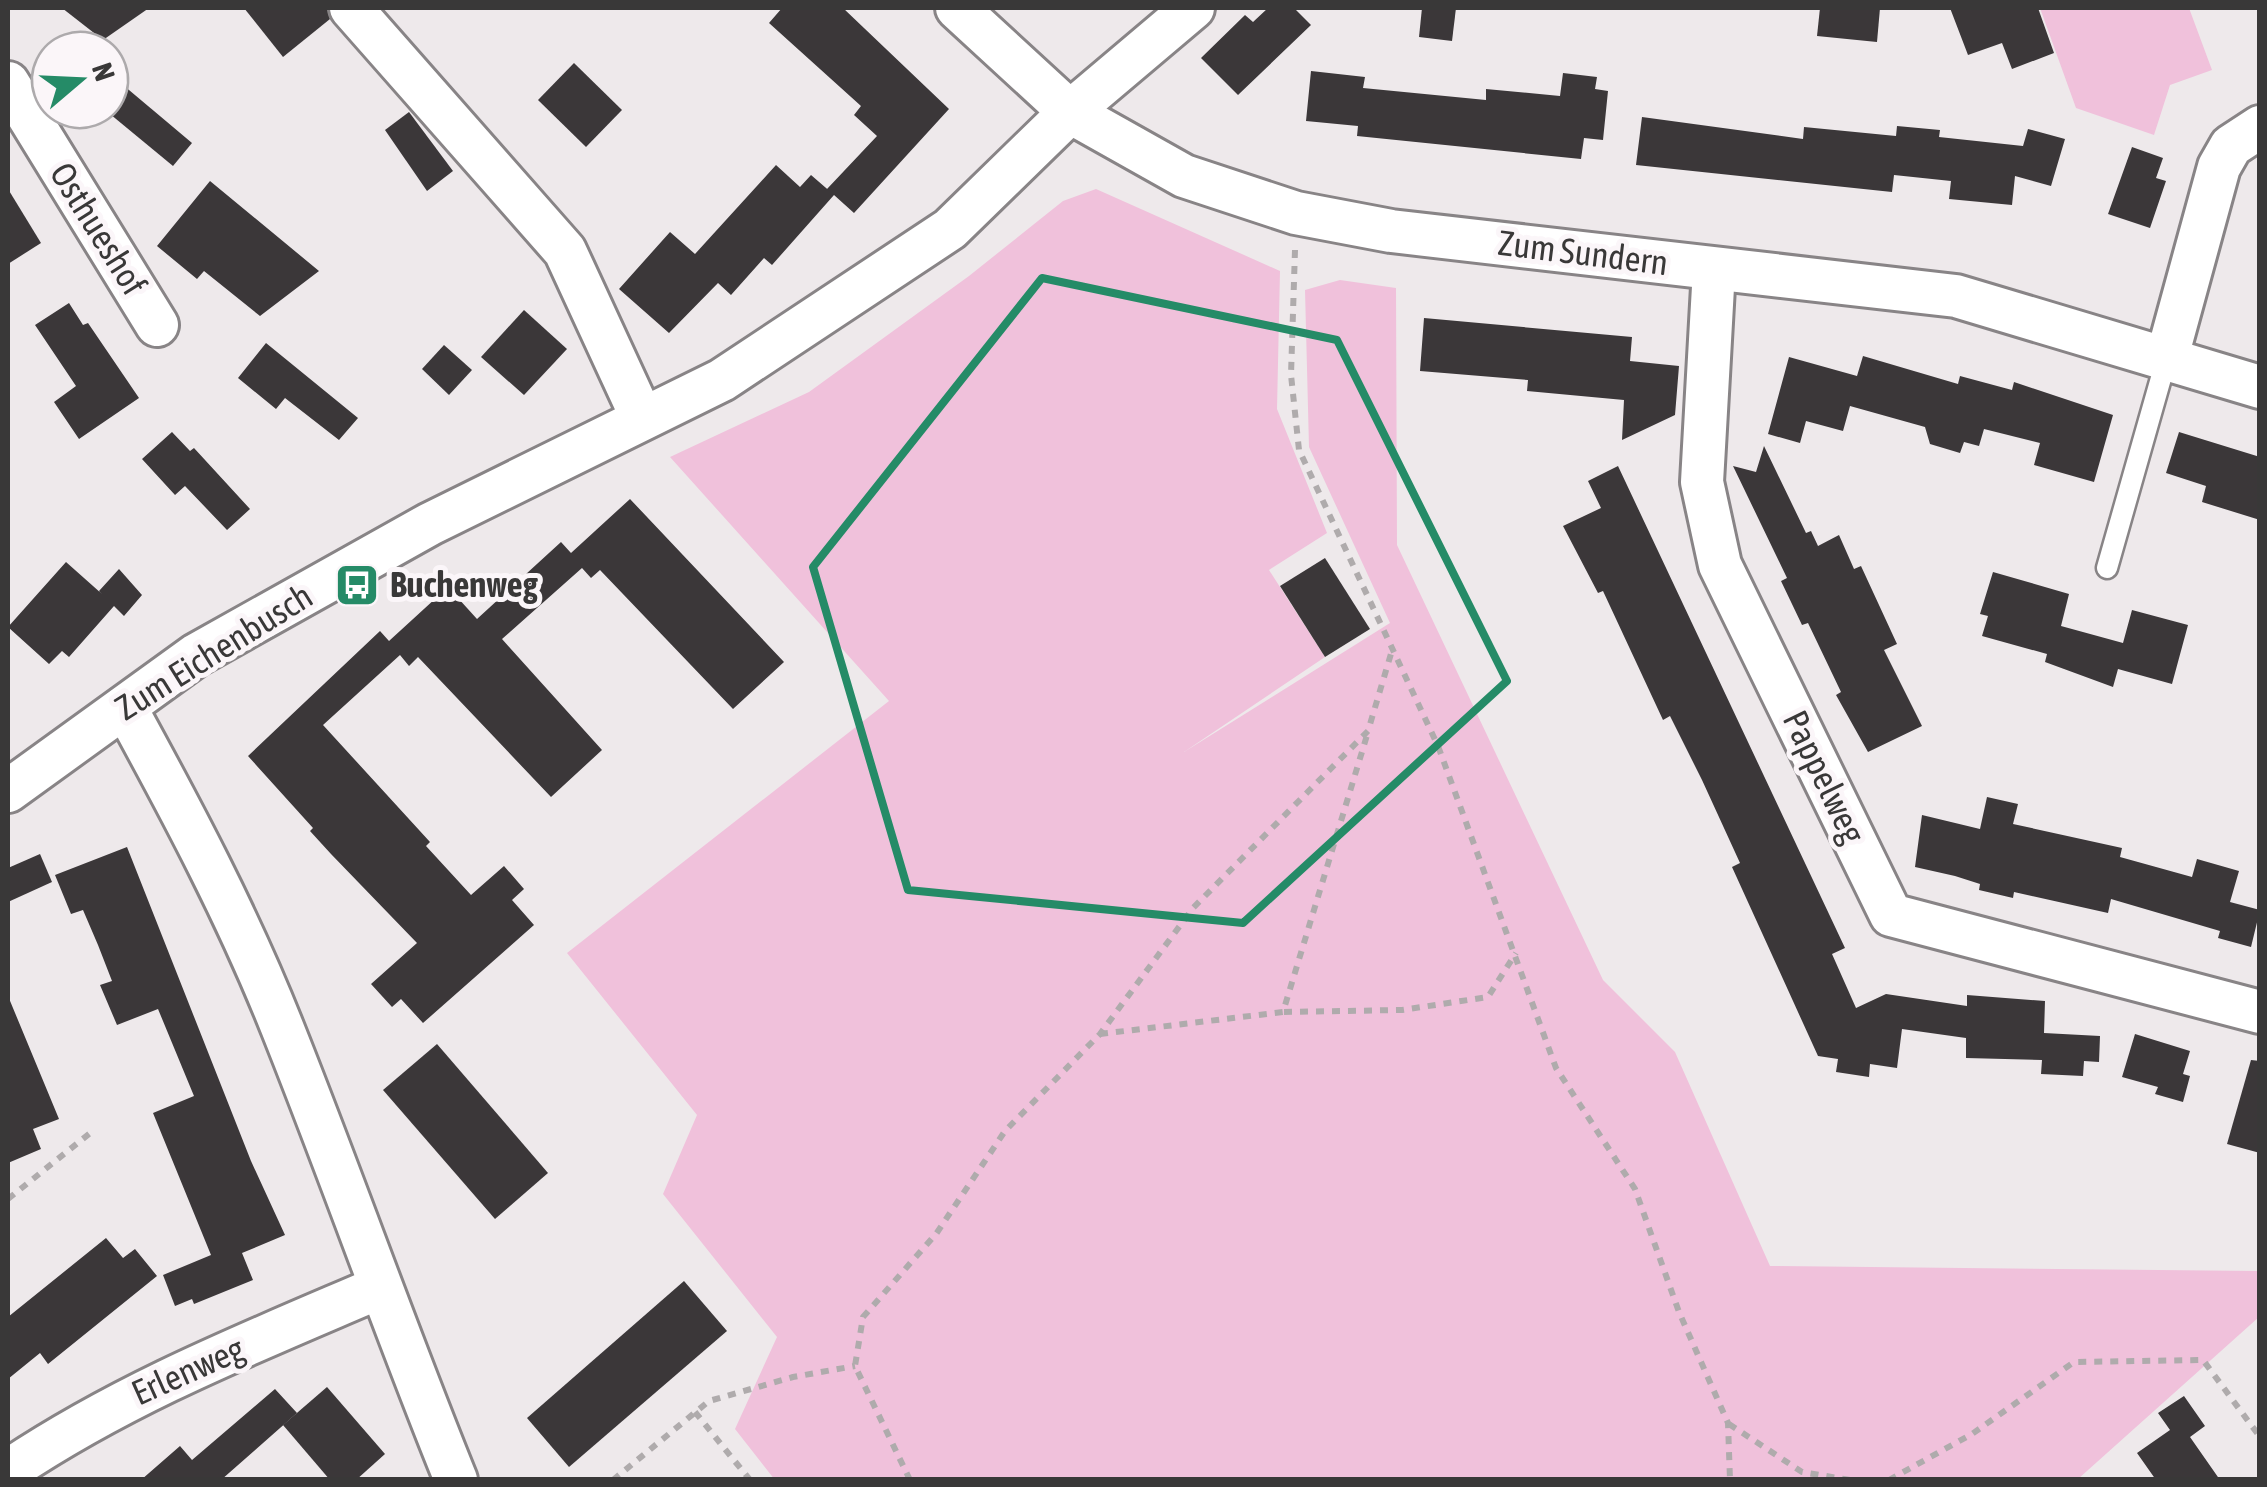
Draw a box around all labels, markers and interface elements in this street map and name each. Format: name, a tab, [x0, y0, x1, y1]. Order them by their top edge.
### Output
north arrow	[30, 30, 130, 130]
text: N	[86, 59, 121, 85]
street label: Osthueshof	[43, 155, 155, 302]
street label: Zum Sundern	[1496, 222, 1670, 282]
bus stop icon: Buchenweg	[334, 562, 380, 608]
place label: Buchenweg	[390, 564, 539, 604]
street label: Zum Eichenbusch	[108, 575, 319, 728]
street label: Pappelweg	[1776, 704, 1874, 849]
street label: Erlenweg	[125, 1328, 250, 1412]

